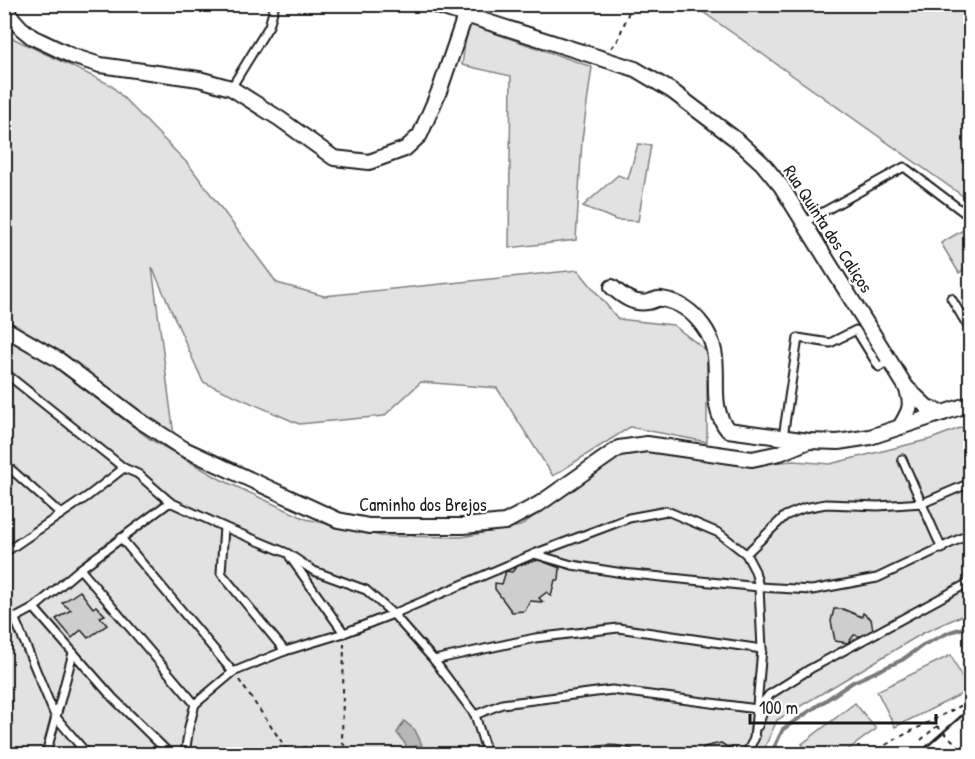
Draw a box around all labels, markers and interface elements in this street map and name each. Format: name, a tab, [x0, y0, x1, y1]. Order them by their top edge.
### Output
street label: Rua Quinta dos Caliços	[778, 160, 879, 297]
street label: Caminho dos Brejos	[359, 492, 487, 517]
scale bar	[750, 687, 936, 725]
text: 100 m	[759, 695, 798, 720]

